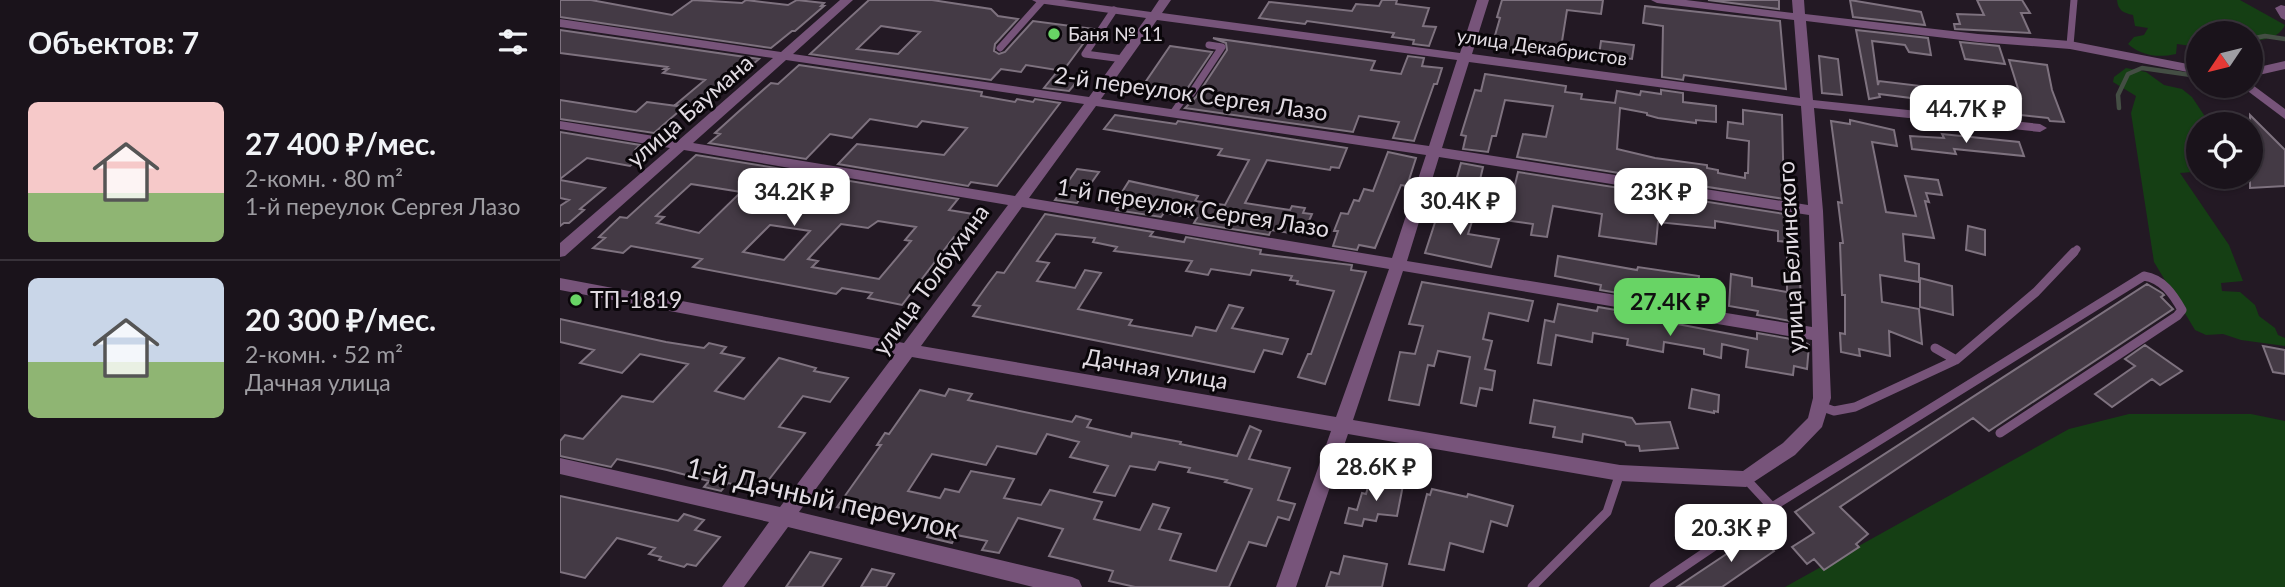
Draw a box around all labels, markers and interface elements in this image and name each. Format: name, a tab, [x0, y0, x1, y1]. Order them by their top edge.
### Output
north arrow	[2186, 21, 2263, 98]
map controls	[2186, 21, 2263, 189]
place label: Баня № 11	[1068, 22, 1163, 45]
icon: filters	[494, 23, 532, 61]
street label: улица Декабристов	[1455, 23, 1629, 70]
text: Объектов: 7	[28, 24, 199, 60]
marker: Баня № 11	[1046, 26, 1062, 42]
street label: улица Баумана	[621, 48, 758, 173]
street label: 2-й переулок Сергея Лазо	[1053, 60, 1330, 126]
pin: 44.7K ₽	[1901, 86, 2031, 145]
text: 44.7K ₽	[1926, 94, 2006, 122]
button: locate	[2186, 112, 2263, 189]
text: 27 400 ₽/мес.	[245, 125, 436, 161]
icon: home	[84, 130, 168, 214]
street label: улица Белинского	[1771, 160, 1809, 354]
text: 2-комн. · 80 m²	[245, 164, 403, 192]
pin: 34.2K ₽	[729, 168, 859, 228]
pin: 23K ₽	[1612, 168, 1710, 228]
street label: 1-й переулок Сергея Лазо	[1055, 172, 1331, 242]
text: 34.2K ₽	[754, 177, 834, 205]
pin: 30.4K ₽	[1395, 177, 1525, 237]
text: 23K ₽	[1630, 177, 1692, 205]
text: 30.4K ₽	[1420, 186, 1500, 214]
text: 1-й переулок Сергея Лазо	[245, 192, 521, 220]
street label: улица Толбухина	[866, 199, 994, 360]
pin: 27.4K ₽	[1605, 278, 1735, 338]
place label: ТП-1819	[590, 285, 682, 313]
text: 27.4K ₽	[1630, 287, 1710, 315]
marker: ТП-1819	[568, 292, 584, 308]
text: 20 300 ₽/мес.	[245, 301, 436, 337]
icon: home	[84, 306, 168, 390]
text: 2-комн. · 52 m²	[245, 340, 403, 368]
street label: Дачная улица	[1082, 342, 1230, 394]
text: Дачная улица	[245, 368, 391, 396]
pin: 28.6K ₽	[1311, 444, 1441, 503]
street label: 1-й Дачный переулок	[683, 449, 964, 545]
text: 28.6K ₽	[1336, 452, 1416, 480]
pin: 20.3K ₽	[1666, 504, 1796, 564]
text: 20.3K ₽	[1691, 513, 1771, 541]

